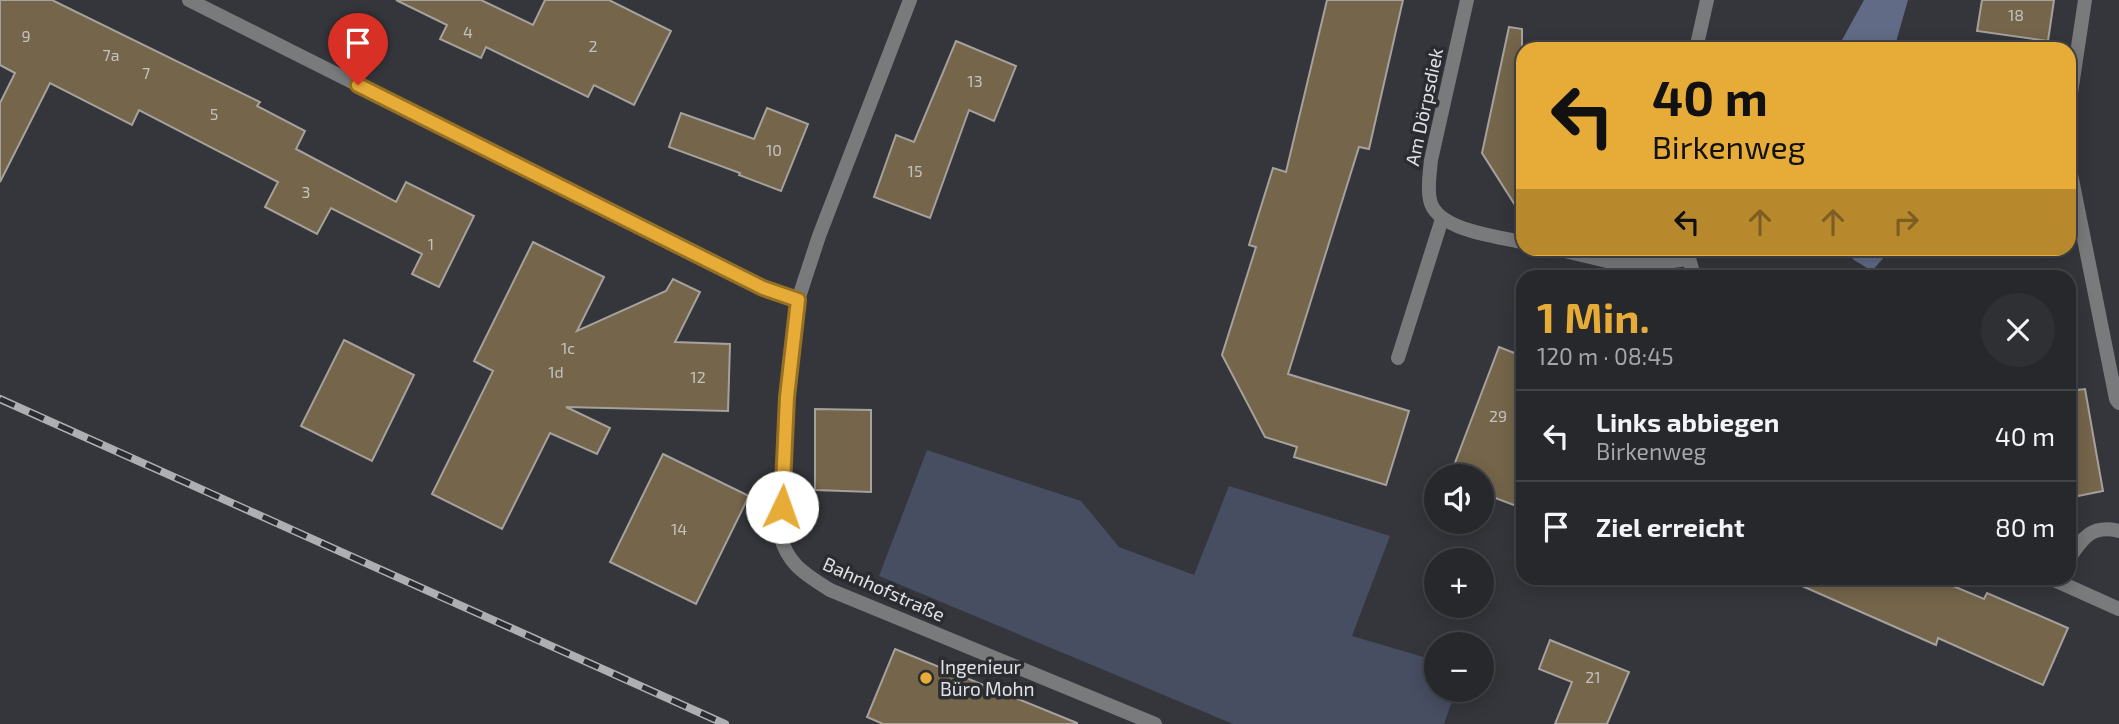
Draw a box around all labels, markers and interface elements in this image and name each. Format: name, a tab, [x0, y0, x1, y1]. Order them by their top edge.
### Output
house number: 18	[2008, 5, 2024, 24]
pin	[328, 13, 388, 85]
house number: 4	[463, 22, 473, 41]
icon: arrive	[339, 24, 377, 62]
house number: 9	[21, 26, 31, 45]
house number: 2	[589, 36, 598, 55]
house number: 7a	[103, 45, 119, 64]
street label: Am Dörpsdiek	[1400, 46, 1447, 168]
house number: 7	[142, 63, 150, 82]
text: 40 m	[1652, 67, 1768, 126]
icon: left	[1537, 70, 1628, 161]
house number: 13	[967, 71, 983, 90]
house number: 5	[210, 104, 218, 123]
text: Birkenweg	[1652, 127, 1806, 165]
house number: 10	[766, 140, 782, 159]
house number: 15	[908, 161, 922, 180]
house number: 3	[302, 182, 310, 201]
icon: left	[1668, 203, 1706, 241]
icon: ahead	[1741, 203, 1779, 241]
icon: ahead	[1814, 203, 1852, 241]
icon: right	[1887, 203, 1925, 241]
house number: 1	[428, 234, 434, 253]
text: 1 Min.	[1537, 291, 1650, 341]
button: close	[1981, 293, 2055, 367]
house number: 1c	[561, 338, 575, 357]
text: 120 m · 08:45	[1537, 342, 1674, 370]
house number: 1d	[548, 362, 564, 381]
house number: 12	[690, 367, 706, 386]
house number: 29	[1489, 406, 1507, 425]
text: Links abbiegen	[1596, 406, 1780, 437]
icon: left	[1537, 417, 1575, 455]
text: 40 m	[1995, 420, 2055, 451]
text: Birkenweg	[1596, 437, 1706, 465]
map controls	[1424, 464, 1494, 702]
button: sound	[1424, 464, 1494, 534]
position arrow	[745, 470, 819, 544]
icon: arrive	[1537, 508, 1575, 546]
text: Ziel erreicht	[1596, 511, 1745, 542]
text: 80 m	[1995, 511, 2055, 542]
house number: 14	[671, 519, 687, 538]
button: +	[1424, 548, 1494, 618]
street label: Bahnhofstraße	[820, 551, 949, 626]
button: −	[1424, 632, 1494, 702]
place label: Ingenieur Büro Mohn	[940, 655, 1035, 700]
house number: 21	[1585, 667, 1601, 686]
marker: Ingenieur Büro Mohn	[918, 670, 934, 686]

